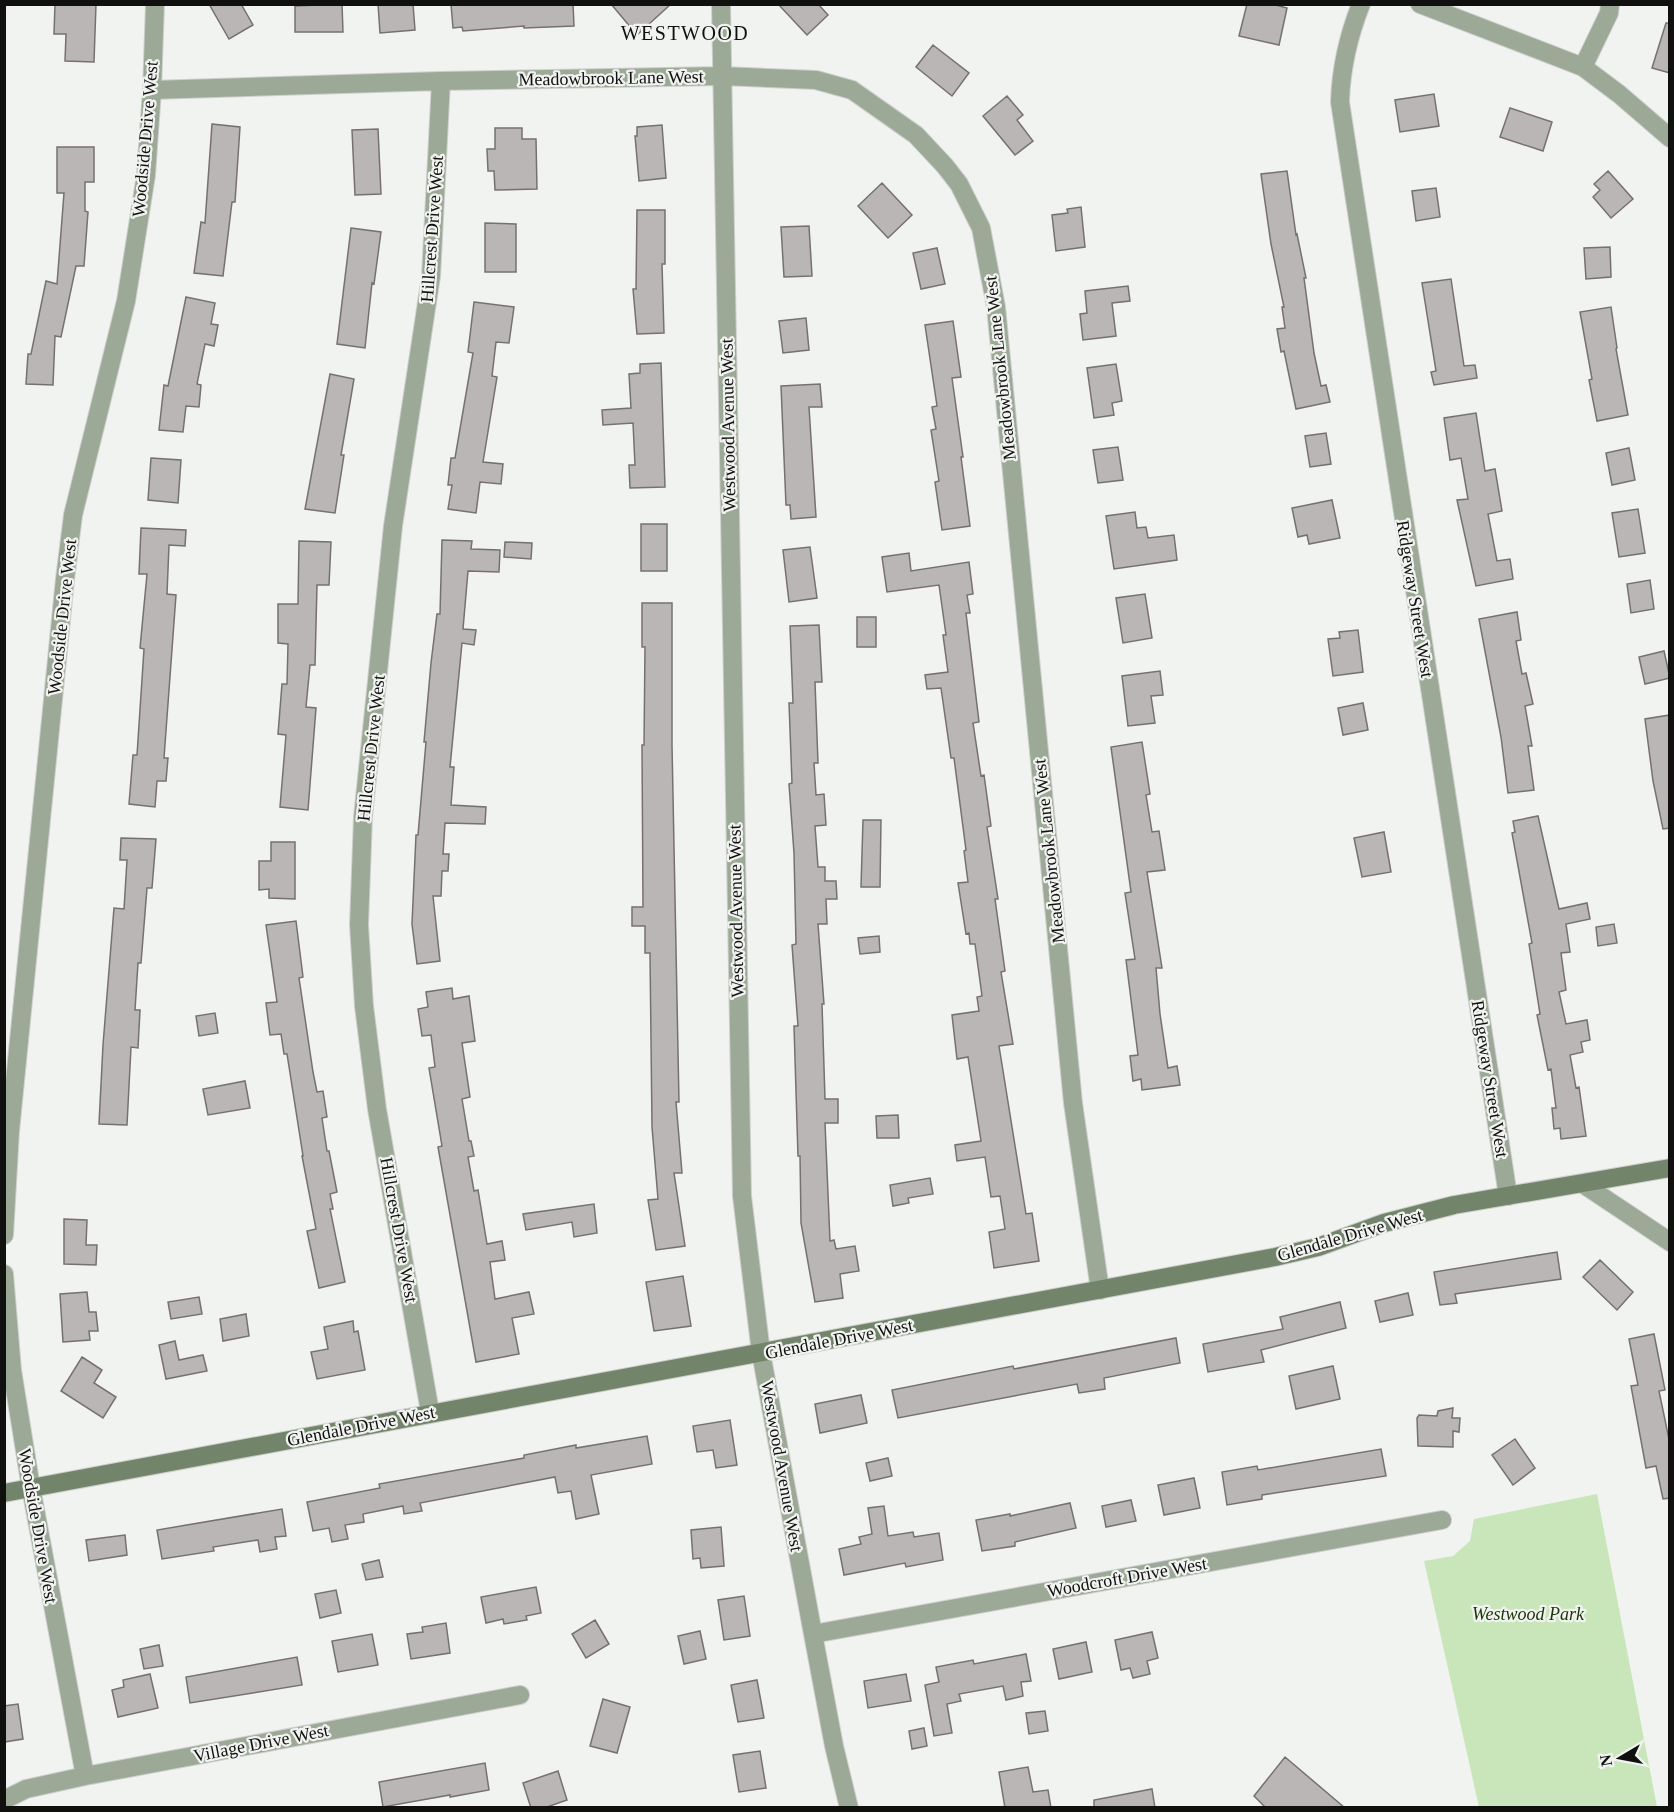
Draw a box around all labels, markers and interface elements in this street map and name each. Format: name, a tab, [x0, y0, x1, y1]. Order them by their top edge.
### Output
district label: WESTWOOD	[621, 22, 749, 44]
street label: Woodside Drive West	[128, 60, 162, 218]
street label: Meadowbrook Lane West	[518, 66, 704, 90]
street label: Hillcrest Drive West	[417, 155, 447, 303]
street label: Meadowbrook Lane West	[980, 275, 1020, 461]
street label: Westwood Avenue West	[716, 338, 740, 512]
street label: Ridgeway Street West	[1393, 519, 1437, 679]
street label: Woodside Drive West	[44, 538, 80, 696]
street label: Hillcrest Drive West	[353, 674, 389, 822]
street label: Meadowbrook Lane West	[1029, 758, 1069, 944]
street label: Westwood Avenue West	[724, 824, 748, 998]
street label: Ridgeway Street West	[1468, 999, 1512, 1159]
street label: Hillcrest Drive West	[376, 1156, 422, 1304]
street label: Glendale Drive West	[1275, 1205, 1425, 1265]
street label: Glendale Drive West	[763, 1315, 915, 1363]
street label: Westwood Avenue West	[757, 1379, 807, 1553]
street label: Glendale Drive West	[285, 1402, 437, 1450]
street label: Woodside Drive West	[15, 1447, 61, 1605]
street label: Woodcroft Drive West	[1046, 1553, 1208, 1601]
park label: Westwood Park	[1472, 1604, 1585, 1624]
street label: Village Drive West	[192, 1720, 330, 1766]
north arrow	[1590, 1728, 1650, 1788]
text: N	[1596, 1753, 1615, 1768]

